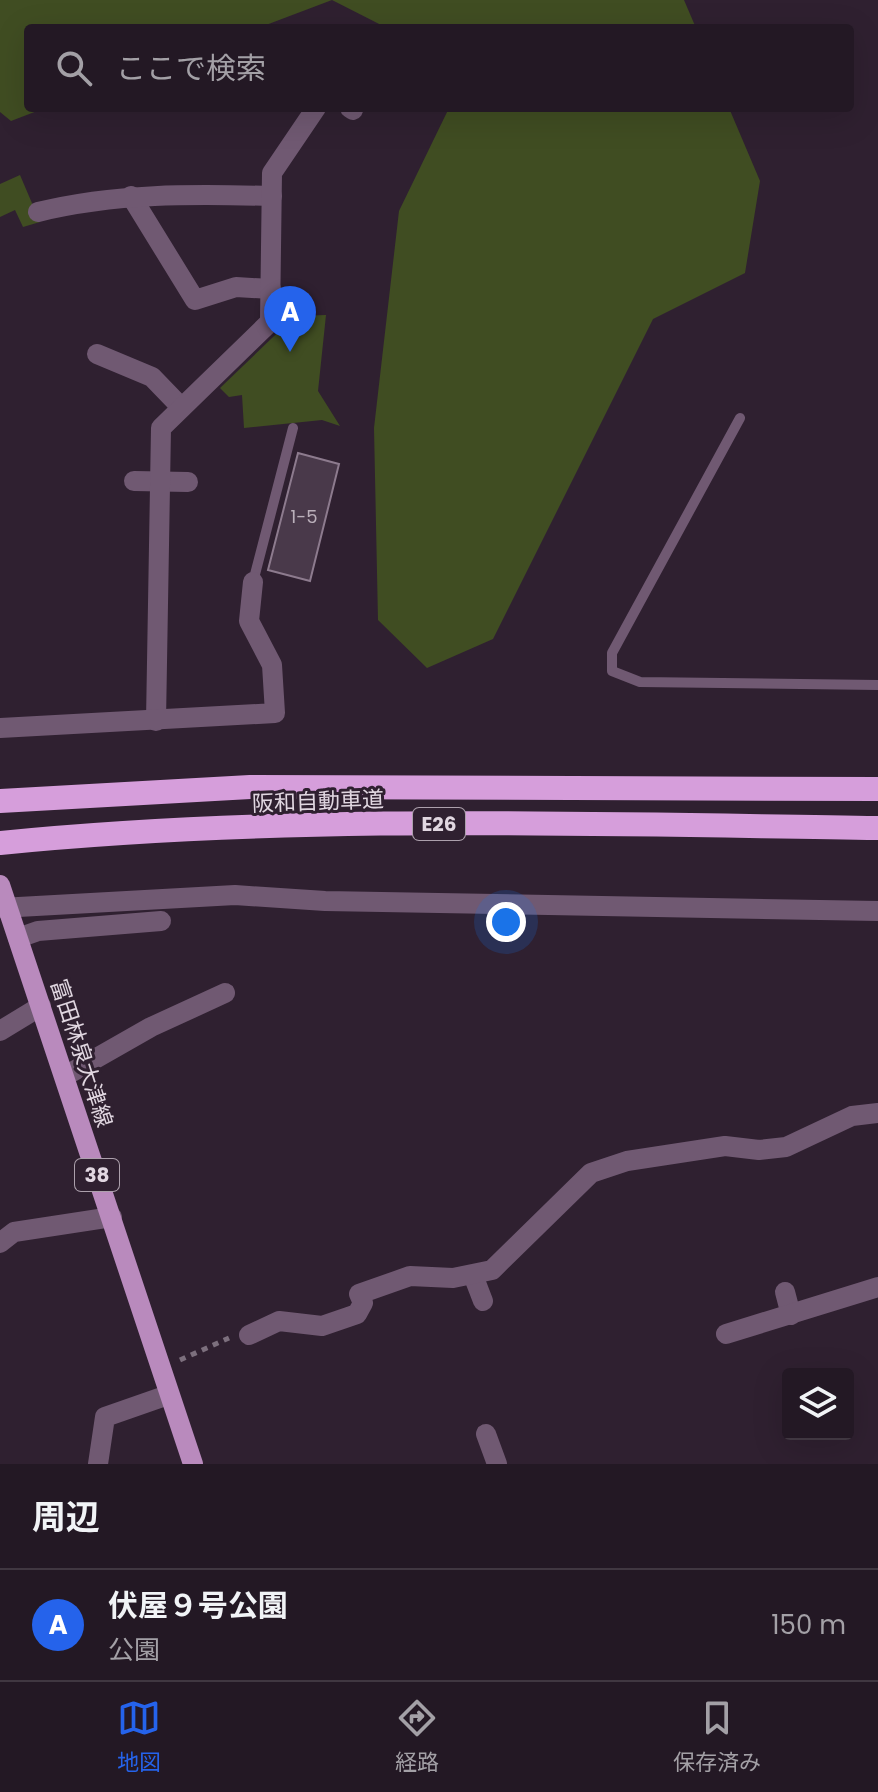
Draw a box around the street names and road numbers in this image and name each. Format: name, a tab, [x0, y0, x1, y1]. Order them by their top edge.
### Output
street label: 阪和自動車道	[252, 784, 385, 819]
road number: E26	[413, 808, 465, 840]
street label: 富田林泉大津線	[43, 975, 120, 1131]
road number: 38	[75, 1159, 119, 1191]

